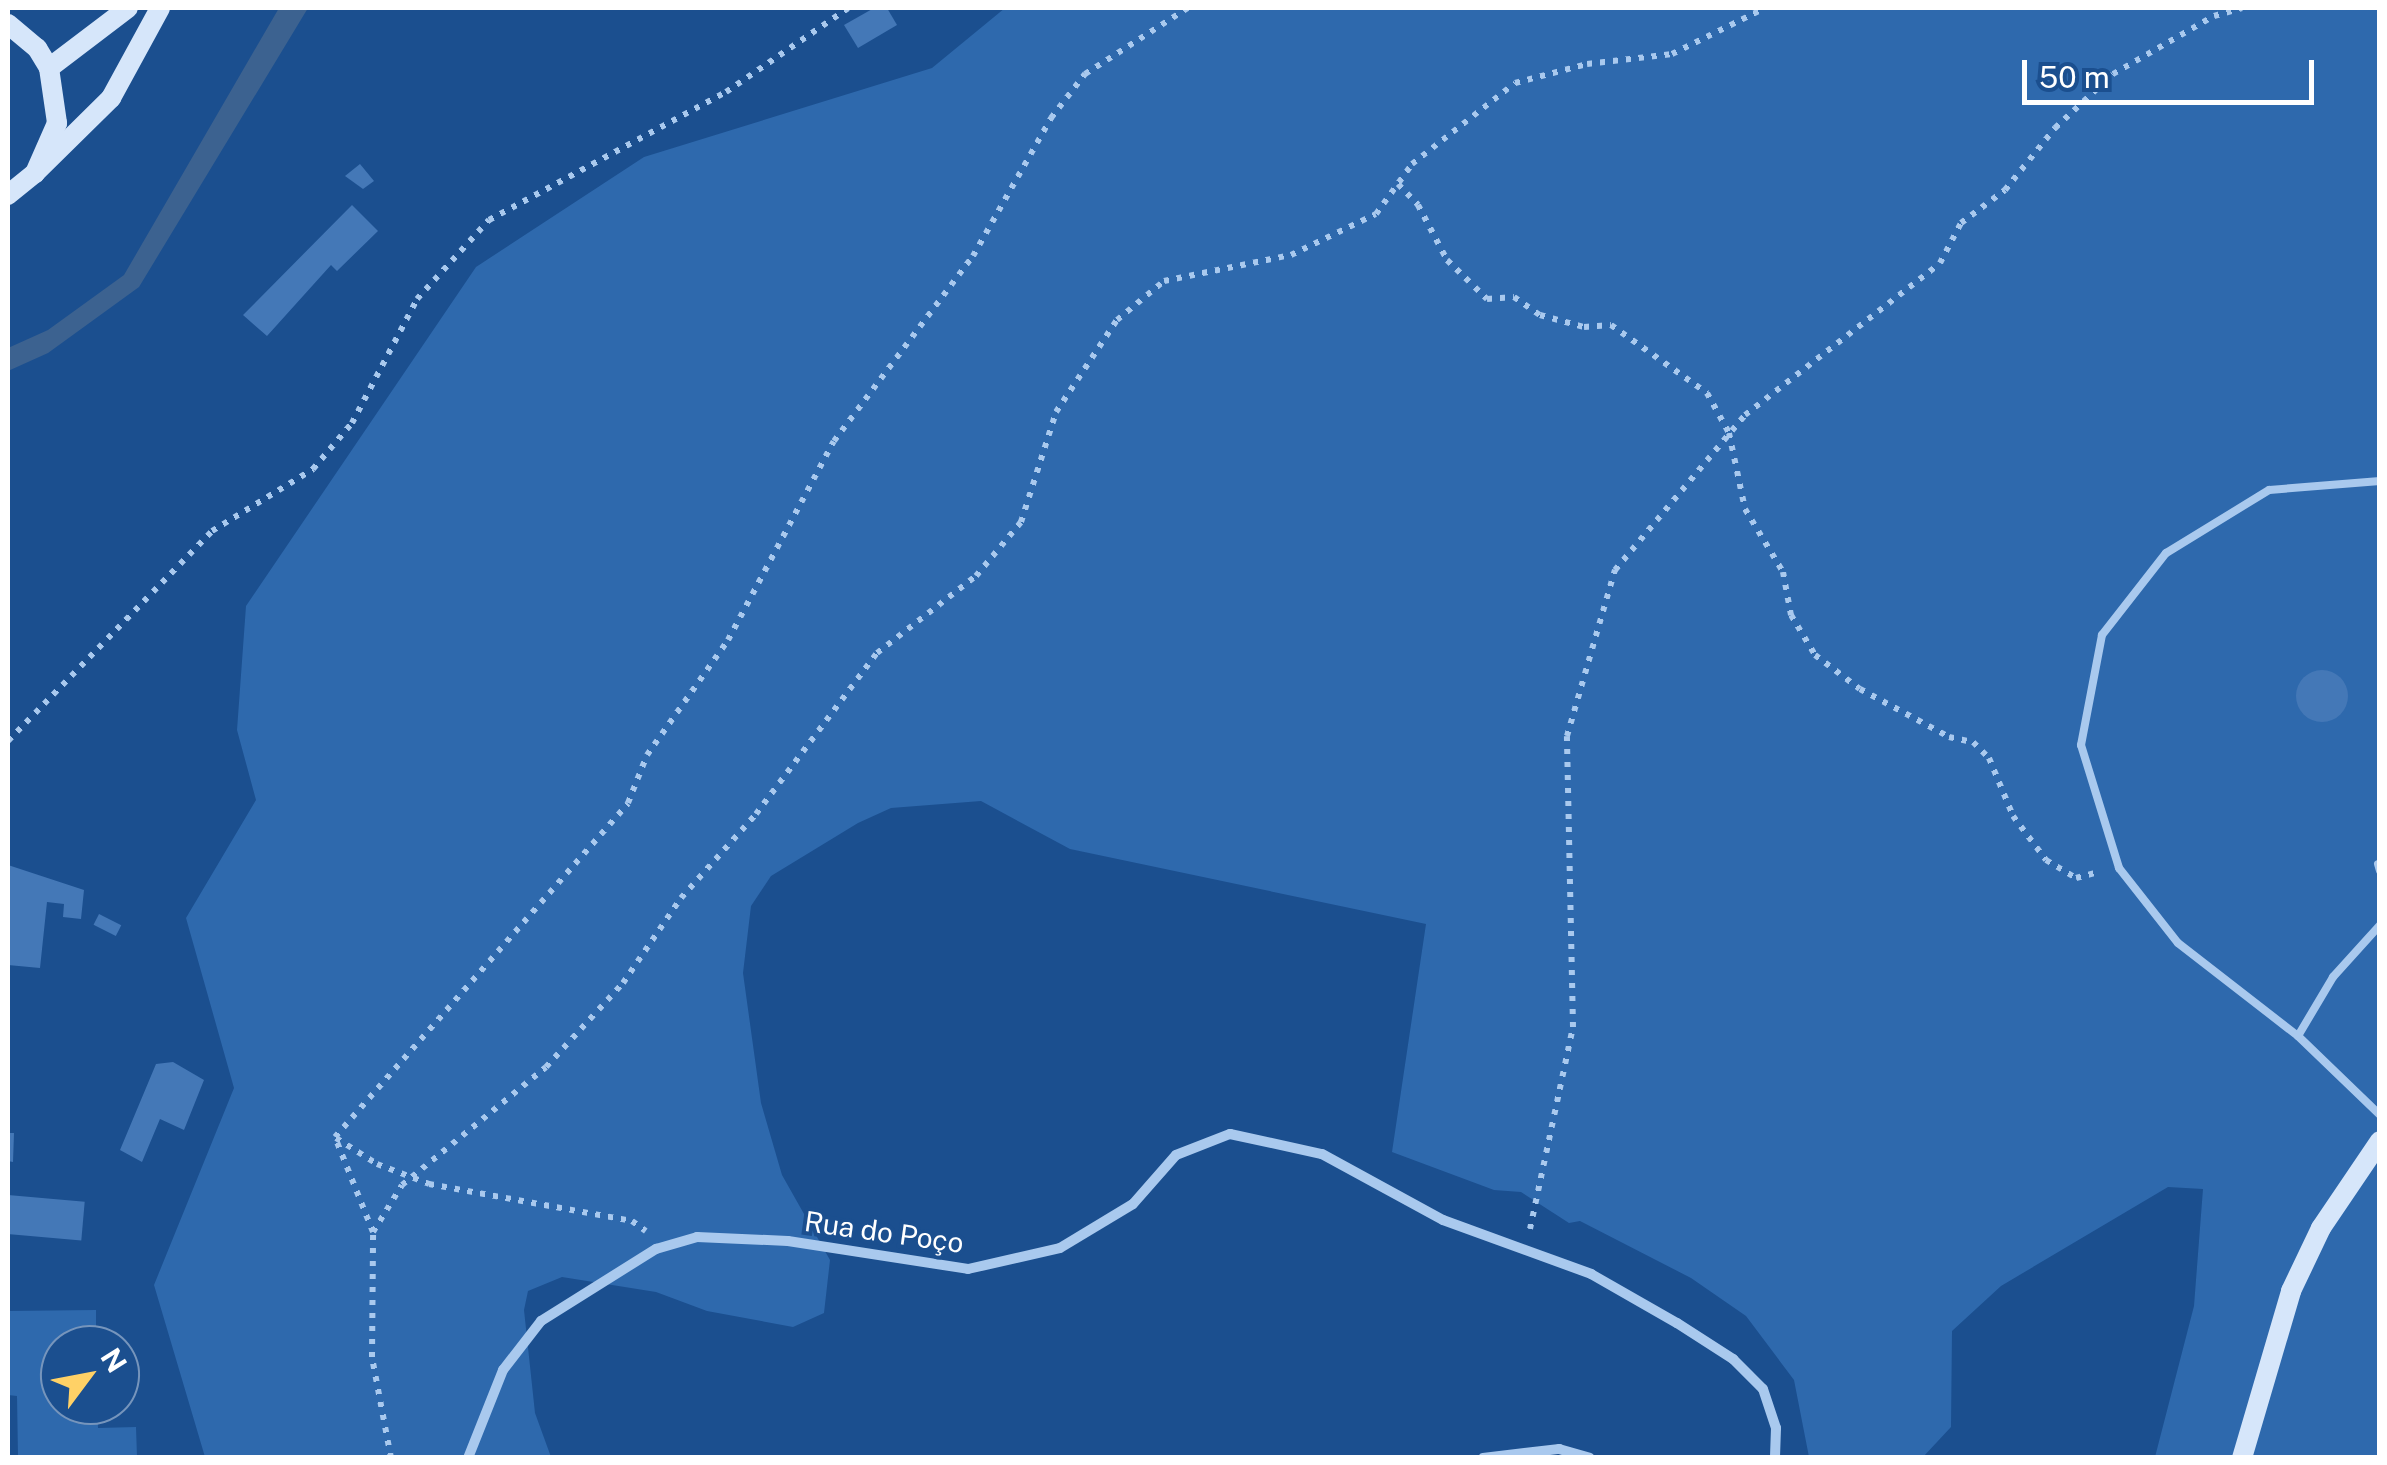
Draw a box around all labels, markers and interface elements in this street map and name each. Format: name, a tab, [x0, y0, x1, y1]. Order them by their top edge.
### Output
scale bar	[2027, 40, 2320, 102]
text: 50 m	[2039, 59, 2110, 95]
street label: Rua do Poço	[802, 1204, 966, 1260]
north arrow	[40, 1325, 140, 1425]
text: N	[94, 1342, 134, 1378]

